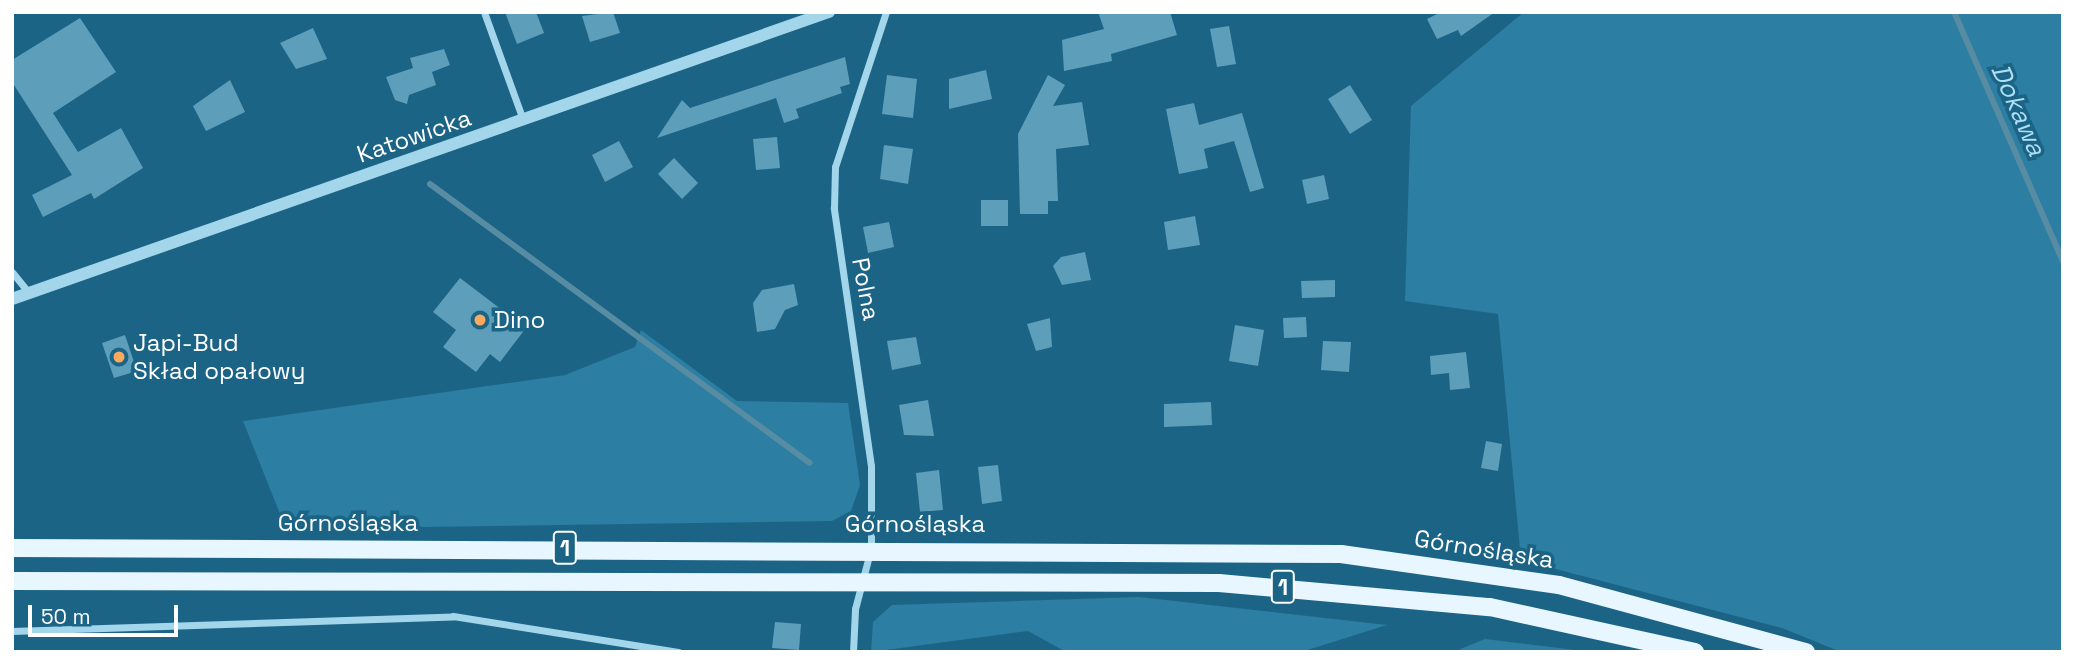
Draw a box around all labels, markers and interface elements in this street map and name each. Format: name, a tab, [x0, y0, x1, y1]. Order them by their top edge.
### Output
water label: Dokawa	[1984, 59, 2052, 161]
street label: Katowicka	[353, 103, 475, 169]
street label: Polna	[846, 255, 886, 323]
place label: Dino	[494, 306, 545, 334]
marker: Dino	[472, 312, 488, 328]
place label: Japi-Bud Skład opałowy	[133, 329, 305, 385]
marker: Japi-Bud Skład opałowy	[111, 349, 127, 365]
street label: Górnośląska	[278, 509, 418, 537]
street label: Górnośląska	[845, 510, 985, 538]
street label: Górnośląska	[1412, 524, 1556, 574]
road number: 1	[553, 528, 577, 568]
road number: 1	[1271, 568, 1295, 607]
scale bar	[32, 590, 182, 634]
text: 50 m	[41, 603, 91, 630]

